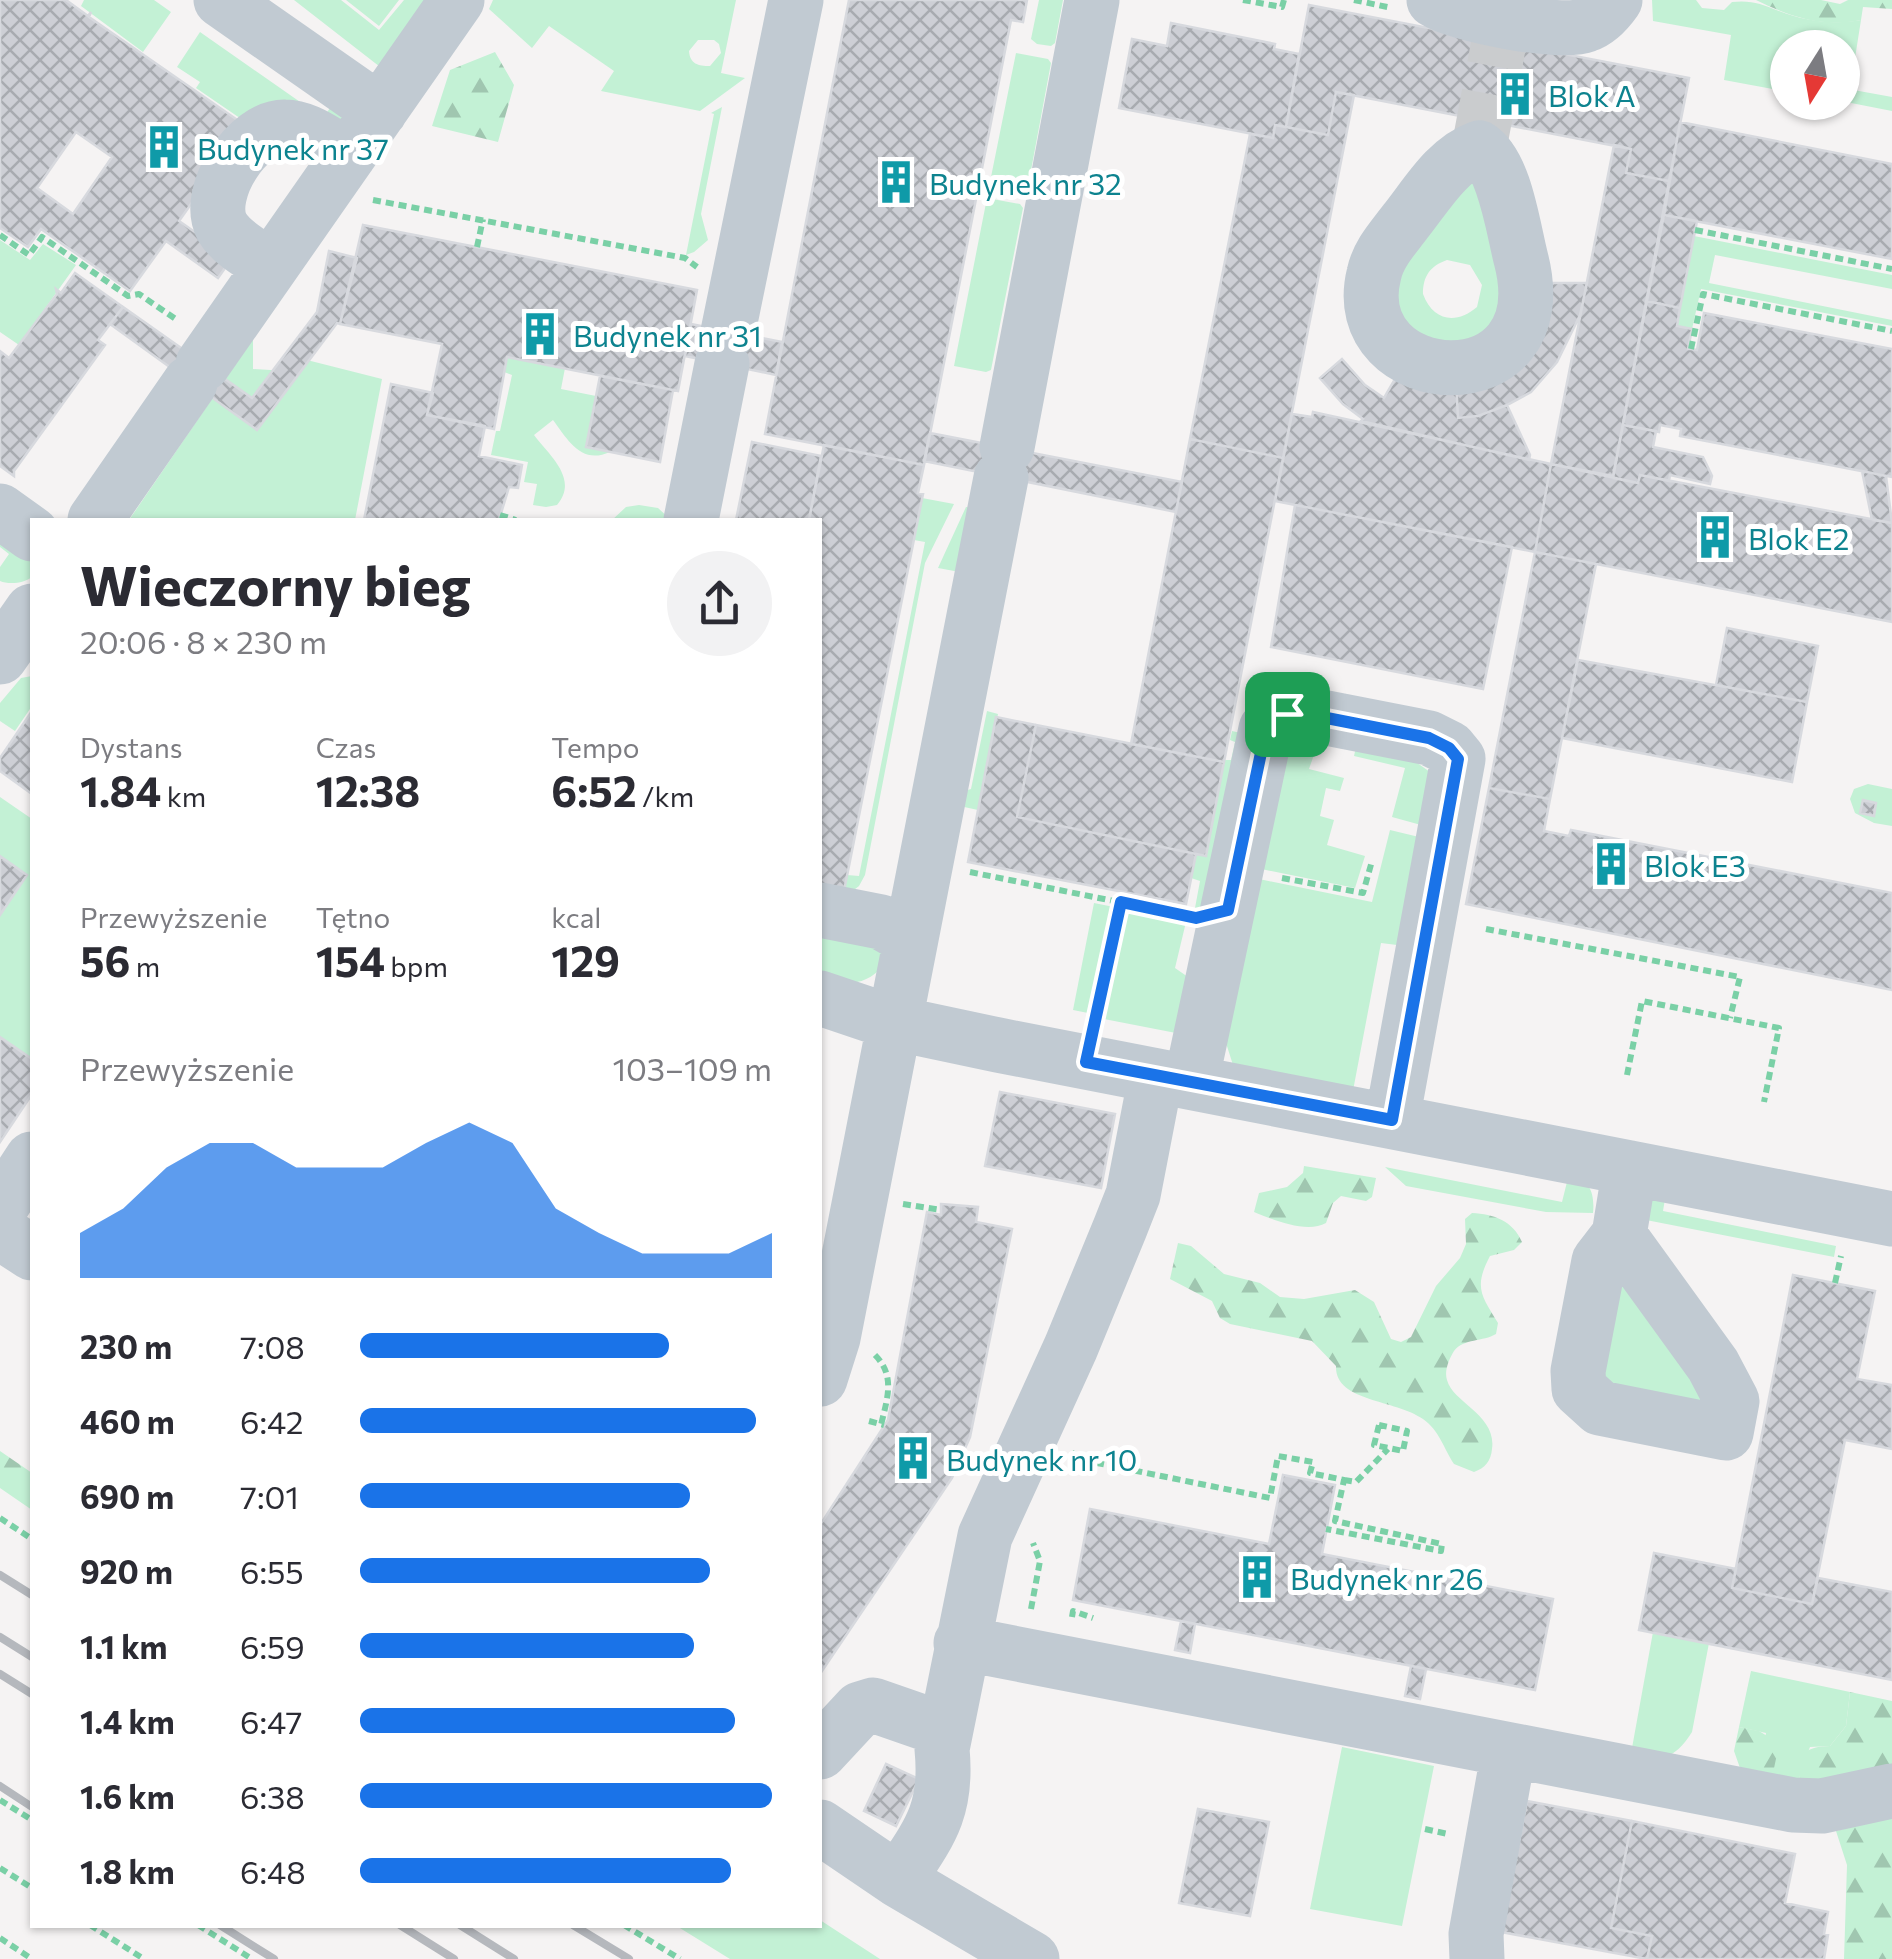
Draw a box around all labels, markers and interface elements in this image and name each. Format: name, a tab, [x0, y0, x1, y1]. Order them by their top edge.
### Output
north arrow	[1770, 30, 1860, 120]
map controls	[1770, 30, 1860, 120]
building icon: Blok A	[1491, 70, 1539, 118]
place label: Blok A	[1548, 76, 1636, 113]
building icon: Budynek nr 37	[140, 123, 188, 171]
place label: Budynek nr 37	[197, 129, 389, 166]
building icon: Budynek nr 32	[872, 158, 920, 206]
place label: Budynek nr 32	[929, 164, 1122, 201]
building icon: Budynek nr 31	[516, 310, 564, 358]
place label: Budynek nr 31	[573, 316, 762, 353]
building icon: Blok E2	[1691, 513, 1739, 561]
place label: Blok E2	[1748, 519, 1849, 556]
text: Wieczorny bieg	[80, 550, 471, 617]
button: share	[667, 551, 772, 656]
text: 20:06 · 8 × 230 m	[80, 621, 327, 661]
pin	[1245, 672, 1330, 757]
icon: arrive	[1260, 687, 1315, 742]
text: Dystans	[80, 730, 183, 764]
text: Czas	[316, 730, 376, 764]
text: Tempo	[551, 730, 640, 764]
text: 1.84	[80, 764, 161, 816]
text: 12:38	[316, 764, 420, 816]
text: 6:52	[551, 764, 637, 816]
text: km	[161, 779, 206, 813]
text: /km	[637, 779, 694, 813]
building icon: Blok E3	[1587, 840, 1635, 888]
place label: Blok E3	[1644, 846, 1746, 883]
text: Przewyższenie	[80, 900, 267, 934]
text: Tętno	[316, 900, 390, 934]
text: kcal	[551, 900, 601, 934]
text: 56	[80, 934, 130, 986]
text: 154	[316, 934, 385, 986]
text: 129	[551, 934, 620, 986]
text: m	[130, 949, 160, 983]
text: bpm	[385, 949, 448, 983]
text: Przewyższenie	[80, 1048, 294, 1088]
text: 103–109 m	[612, 1048, 772, 1088]
text: 230 m	[80, 1326, 172, 1366]
text: 7:08	[240, 1326, 305, 1366]
text: 460 m	[80, 1401, 175, 1441]
text: 6:42	[240, 1401, 303, 1441]
building icon: Budynek nr 10	[889, 1434, 937, 1482]
place label: Budynek nr 10	[946, 1440, 1137, 1477]
text: 690 m	[80, 1476, 174, 1516]
text: 7:01	[240, 1476, 299, 1516]
text: 920 m	[80, 1551, 173, 1591]
text: 6:55	[240, 1551, 304, 1591]
building icon: Budynek nr 26	[1233, 1553, 1281, 1601]
place label: Budynek nr 26	[1290, 1559, 1484, 1596]
text: 1.1 km	[80, 1626, 167, 1666]
text: 6:59	[240, 1626, 305, 1666]
text: 1.4 km	[80, 1701, 175, 1741]
text: 6:47	[240, 1701, 302, 1741]
text: 1.6 km	[80, 1776, 175, 1816]
text: 6:38	[240, 1776, 305, 1816]
text: 1.8 km	[80, 1851, 175, 1891]
text: 6:48	[240, 1851, 306, 1891]

